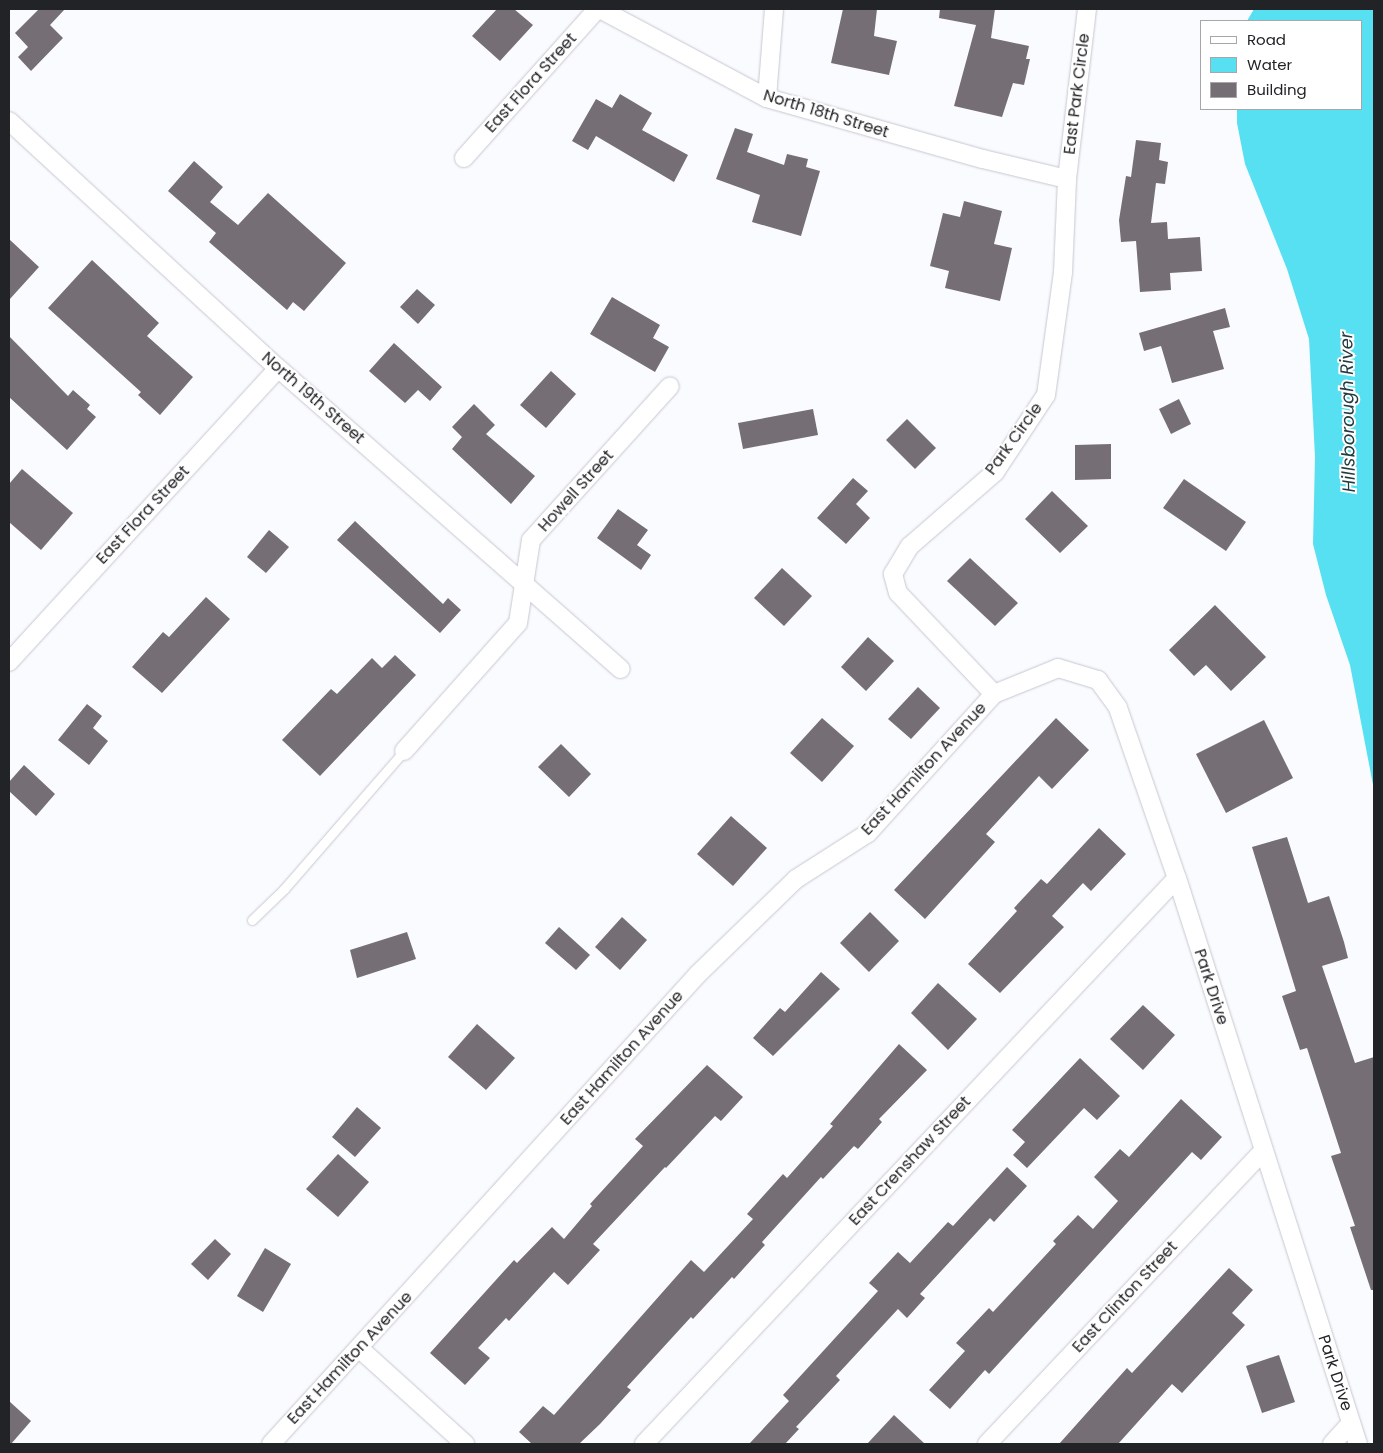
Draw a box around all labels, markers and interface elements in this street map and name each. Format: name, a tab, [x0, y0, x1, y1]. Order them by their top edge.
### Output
legend	[1200, 20, 1363, 110]
street label: East Flora Street	[481, 29, 581, 137]
text: Road	[1247, 29, 1286, 50]
street label: East Park Circle	[1060, 32, 1094, 156]
text: Water	[1247, 54, 1292, 75]
text: Building	[1247, 79, 1307, 100]
street label: North 18th Street	[761, 86, 891, 142]
water label: Hillsborough River	[1336, 331, 1360, 493]
street label: North 19th Street	[258, 348, 368, 448]
street label: Park Circle	[981, 399, 1047, 479]
street label: Howell Street	[534, 446, 618, 536]
street label: East Flora Street	[92, 462, 194, 568]
street label: East Hamilton Avenue	[858, 699, 990, 839]
street label: Park Drive	[1190, 947, 1232, 1027]
street label: East Hamilton Avenue	[557, 987, 687, 1129]
street label: East Crenshaw Street	[845, 1092, 975, 1230]
street label: East Clinton Street	[1068, 1237, 1182, 1357]
street label: East Hamilton Avenue	[284, 1288, 416, 1428]
street label: Park Drive	[1314, 1333, 1356, 1413]

